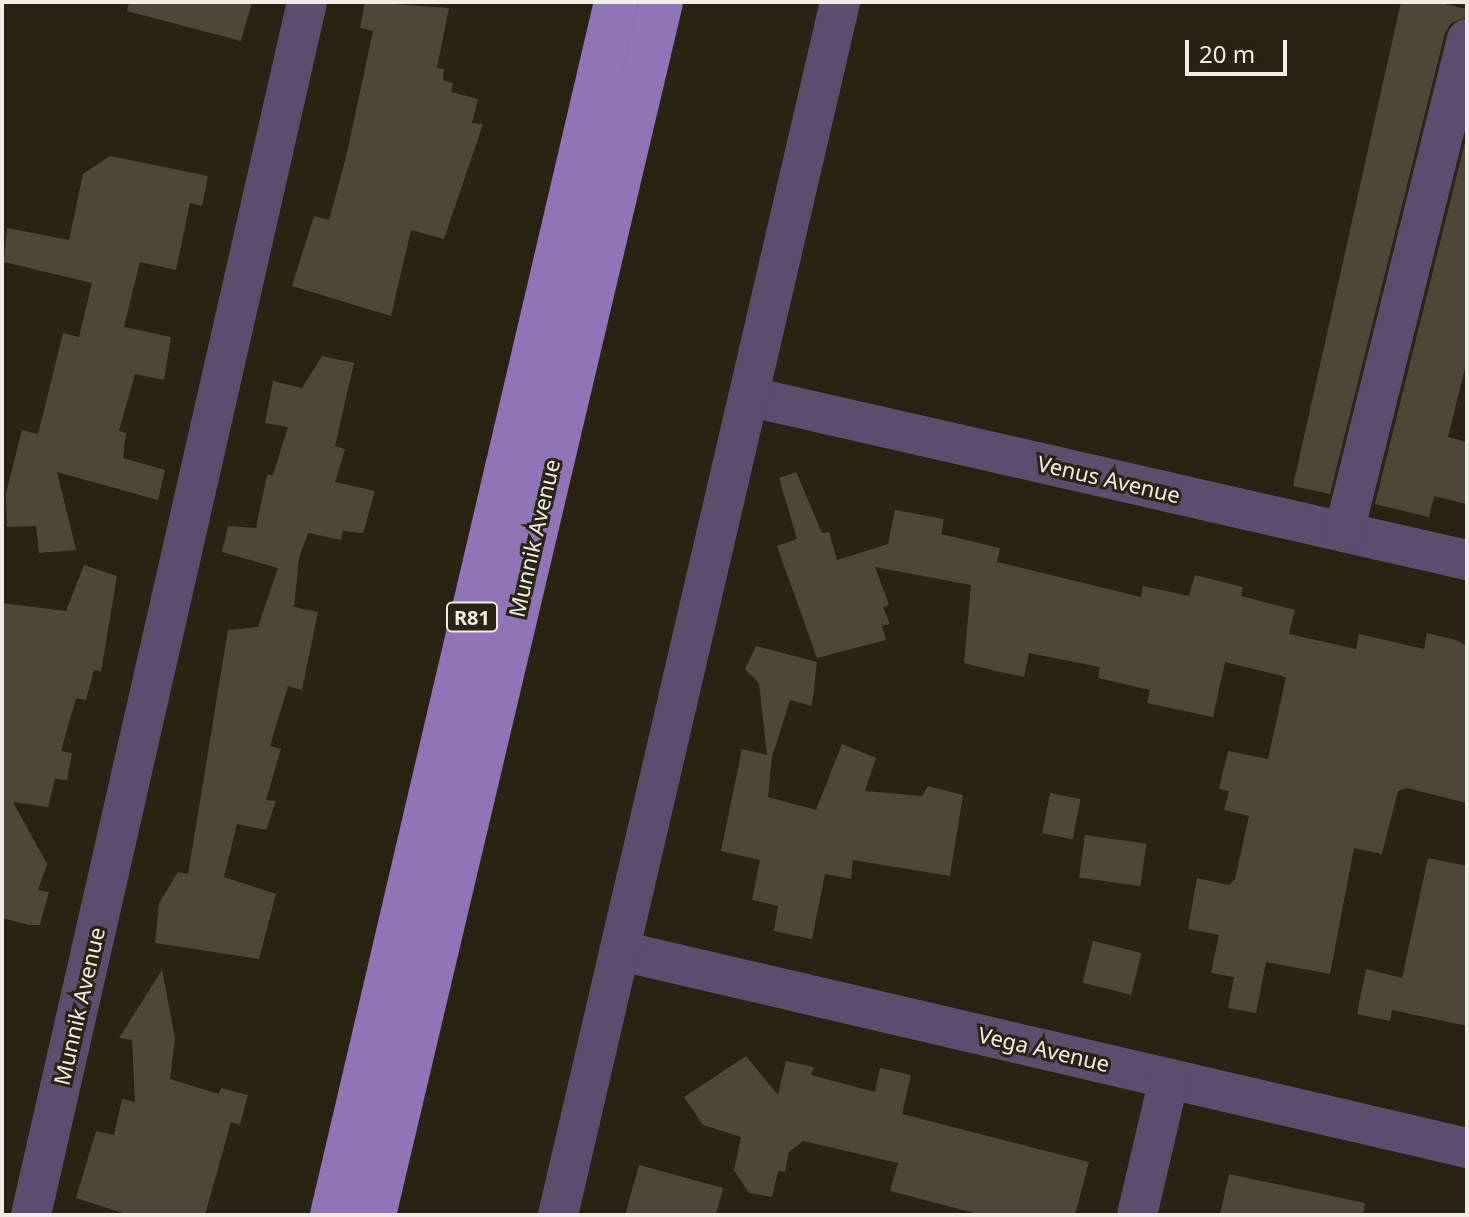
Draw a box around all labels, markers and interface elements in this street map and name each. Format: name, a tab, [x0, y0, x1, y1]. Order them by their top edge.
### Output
scale bar	[1189, 24, 1291, 74]
text: 20 m	[1199, 37, 1255, 70]
street label: Venus Avenue	[1035, 450, 1183, 508]
street label: Munnik Avenue	[503, 457, 565, 619]
road number: R81	[446, 601, 498, 633]
street label: Munnik Avenue	[48, 925, 110, 1087]
street label: Vega Avenue	[976, 1021, 1112, 1077]

